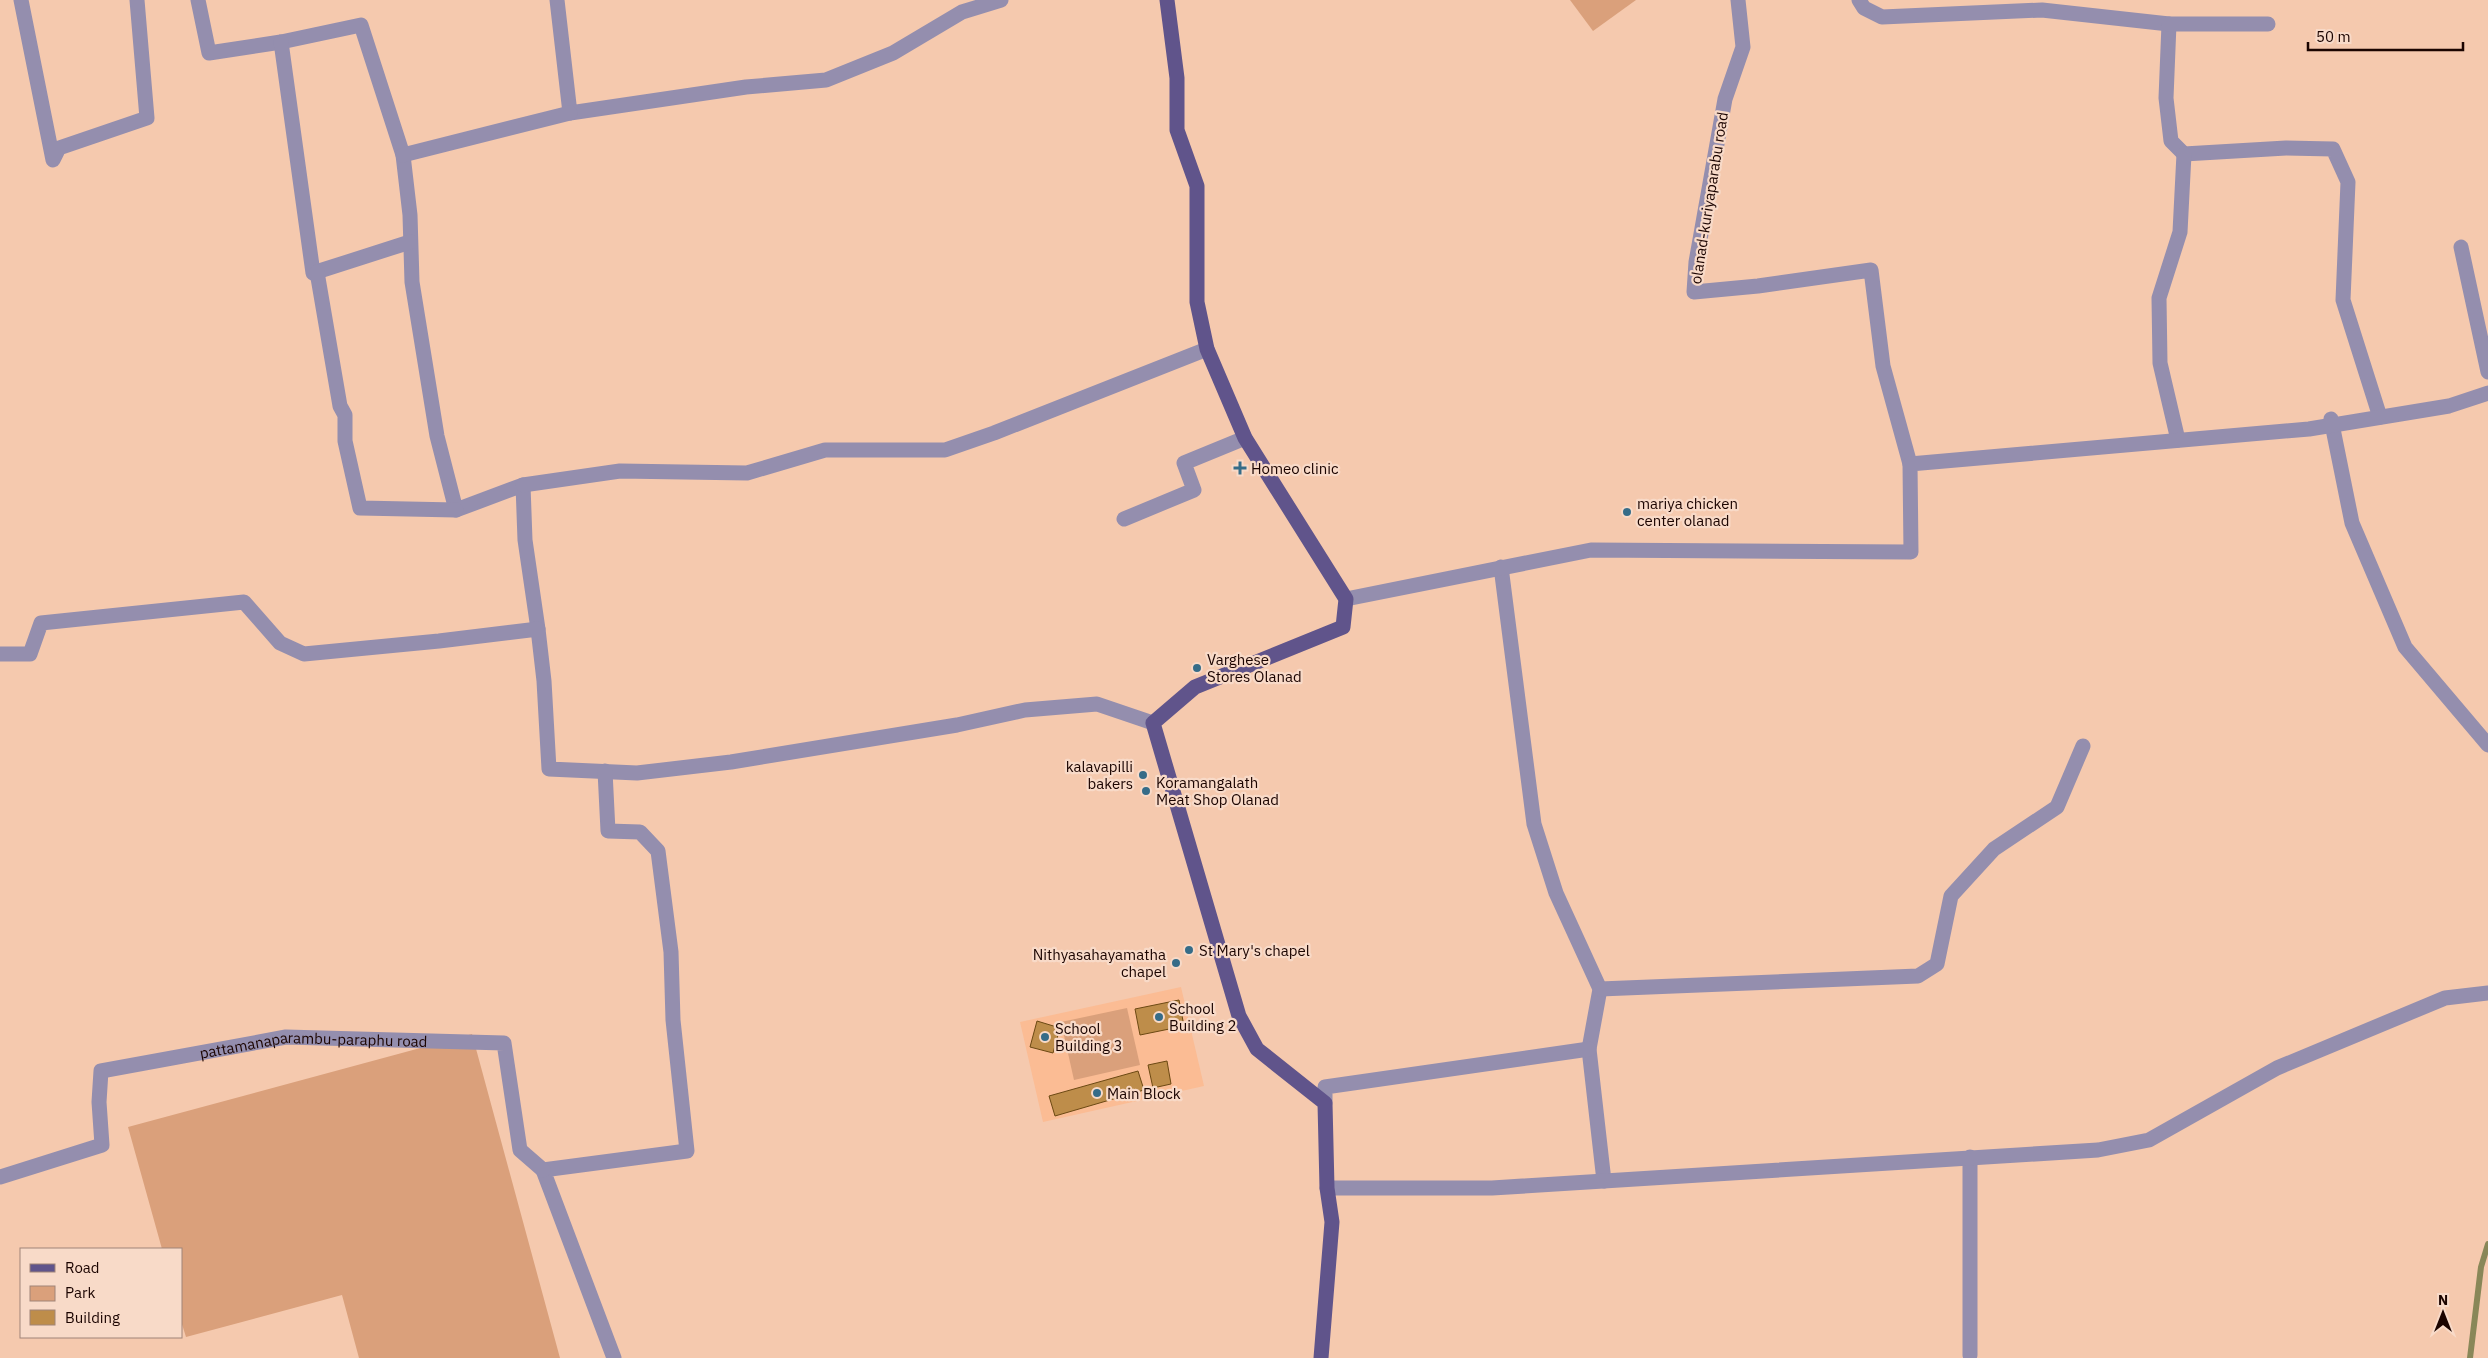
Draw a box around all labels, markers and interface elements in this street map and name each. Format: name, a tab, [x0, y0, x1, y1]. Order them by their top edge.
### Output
scale bar	[2308, 20, 2463, 52]
text: 50 m	[2316, 27, 2351, 46]
street label: olanad-kuriyaparabu road	[1686, 111, 1732, 285]
place label: Homeo clinic	[1251, 459, 1339, 478]
marker: Homeo clinic	[1233, 461, 1247, 475]
place label: mariya chicken center olanad	[1637, 494, 1738, 530]
marker: mariya chicken center olanad	[1621, 506, 1633, 518]
place label: Varghese Stores Olanad	[1207, 650, 1302, 686]
marker: Varghese Stores Olanad	[1191, 662, 1203, 674]
place label: kalavapilli bakers	[1066, 757, 1133, 793]
marker: kalavapilli bakers	[1137, 769, 1149, 781]
place label: Koramangalath Meat Shop Olanad	[1156, 773, 1279, 809]
marker: Koramangalath Meat Shop Olanad	[1140, 785, 1152, 797]
place label: St Mary's chapel	[1199, 941, 1310, 960]
marker: St Mary's chapel	[1183, 944, 1195, 956]
place label: Nithyasahayamatha chapel	[1033, 945, 1166, 981]
marker: Nithyasahayamatha chapel	[1170, 957, 1182, 969]
place label: School Building 2	[1169, 999, 1237, 1035]
marker: School Building 2	[1153, 1011, 1165, 1023]
place label: School Building 3	[1055, 1019, 1123, 1055]
street label: pattamanaparambu-paraphu road	[198, 1027, 428, 1062]
marker: School Building 3	[1039, 1031, 1051, 1043]
place label: Main Block	[1107, 1084, 1181, 1103]
marker: Main Block	[1091, 1087, 1103, 1099]
legend	[20, 1248, 182, 1338]
text: Road	[65, 1258, 100, 1277]
text: Park	[65, 1283, 95, 1302]
north arrow	[2418, 1288, 2468, 1338]
text: N	[2438, 1291, 2448, 1309]
text: Building	[65, 1308, 120, 1327]

